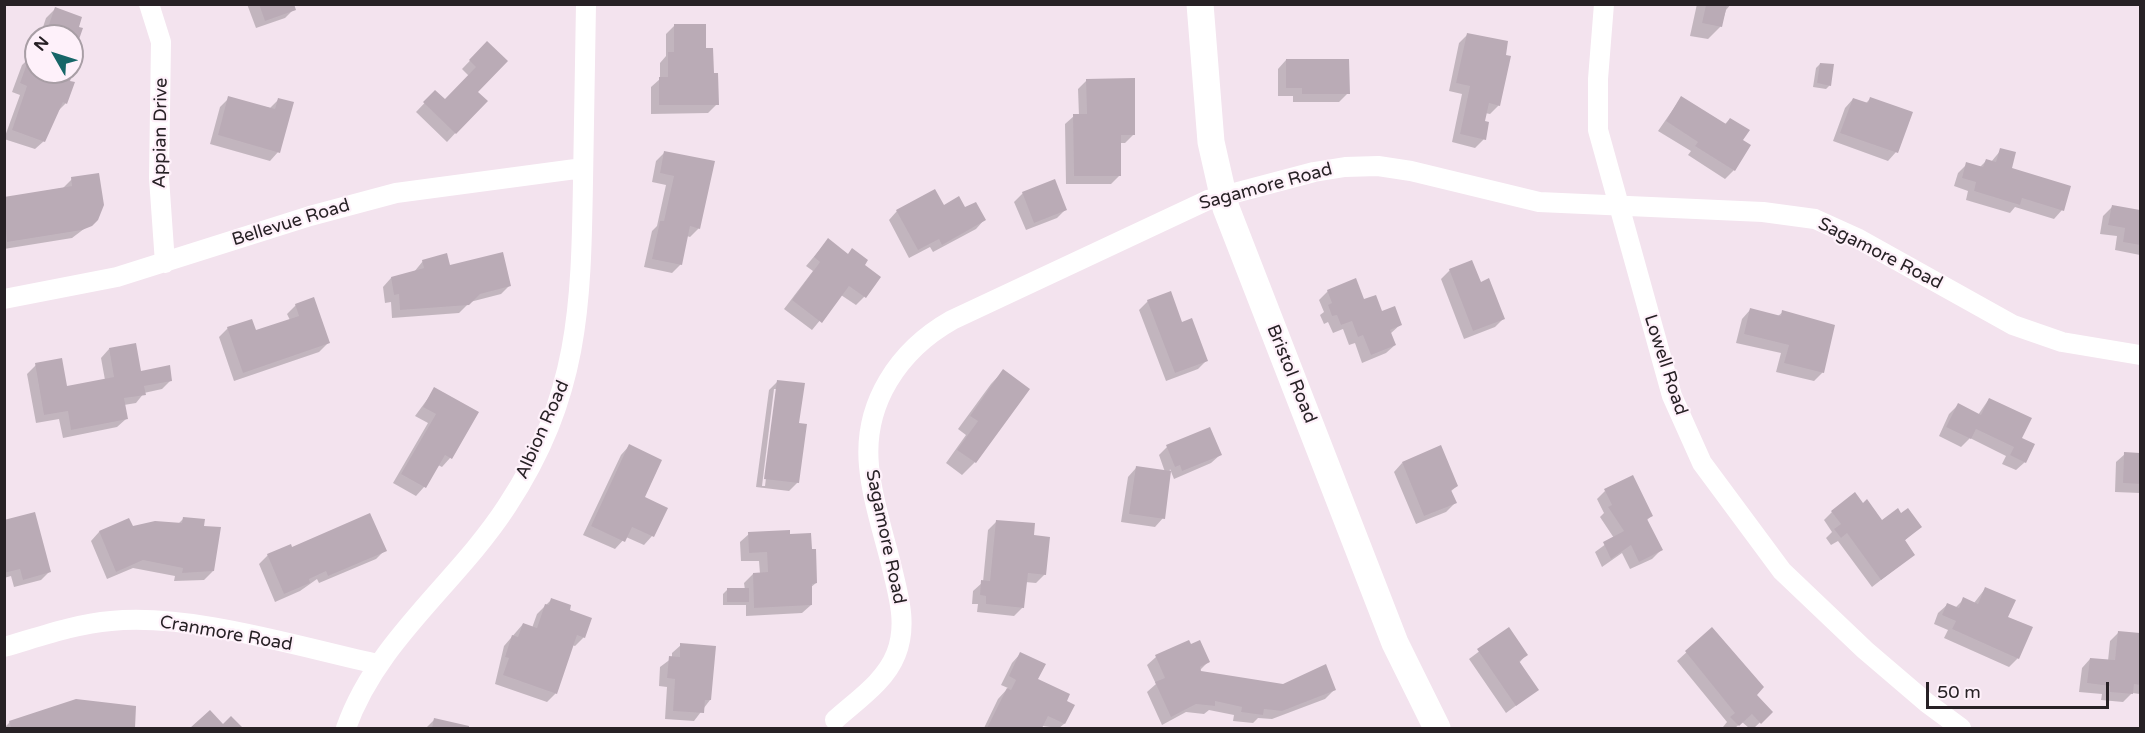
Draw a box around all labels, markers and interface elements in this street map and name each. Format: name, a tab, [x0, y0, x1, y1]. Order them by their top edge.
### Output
north arrow	[24, 24, 84, 84]
text: N	[30, 33, 53, 55]
street label: Appian Drive	[149, 78, 173, 188]
street label: Sagamore Road	[1197, 159, 1335, 215]
street label: Bellevue Road	[229, 195, 353, 251]
street label: Sagamore Road	[1814, 213, 1946, 295]
street label: Lowell Road	[1639, 312, 1691, 418]
street label: Bristol Road	[1261, 322, 1321, 426]
street label: Albion Road	[512, 377, 574, 483]
street label: Sagamore Road	[860, 468, 910, 606]
street label: Cranmore Road	[158, 612, 294, 656]
scale bar	[1929, 670, 2112, 708]
text: 50 m	[1937, 681, 1981, 703]

